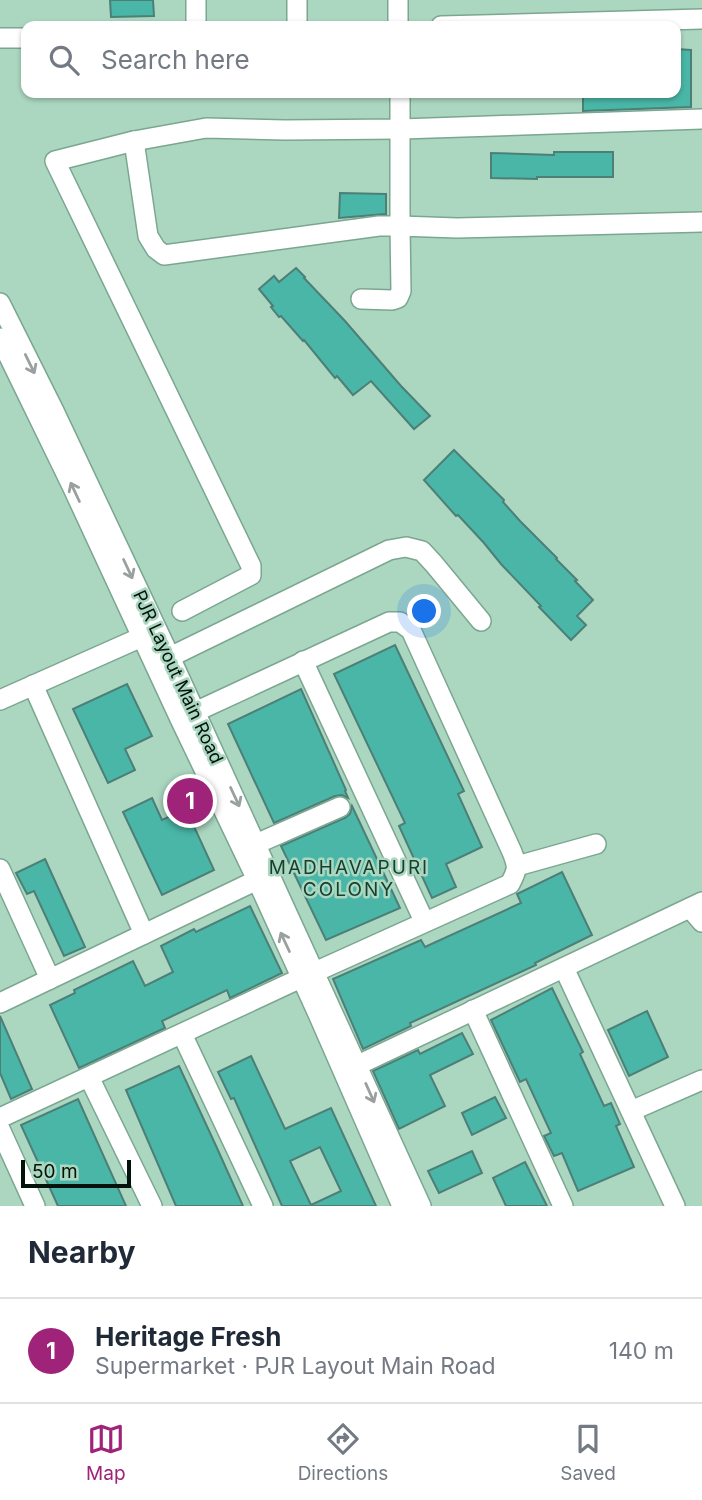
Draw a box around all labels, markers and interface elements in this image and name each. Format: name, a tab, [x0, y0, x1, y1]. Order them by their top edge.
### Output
search box	[21, 21, 681, 98]
icon: search	[45, 41, 83, 79]
text: Search here	[101, 44, 250, 75]
one-way arrow	[24, 353, 38, 374]
one-way arrow	[68, 481, 81, 503]
one-way arrow	[122, 558, 136, 579]
street label: PJR Layout Main Road	[129, 587, 228, 767]
your location	[407, 594, 441, 628]
pin: 1	[167, 775, 213, 827]
one-way arrow	[229, 786, 242, 808]
district label: MADHAVAPURI COLONY	[269, 856, 429, 901]
one-way arrow	[278, 932, 291, 953]
one-way arrow	[364, 1082, 378, 1103]
scale bar	[21, 1157, 131, 1189]
text: 50 m	[32, 1160, 78, 1183]
text: Nearby	[28, 1234, 136, 1270]
text: Heritage Fresh	[95, 1321, 282, 1352]
text: 1	[46, 1337, 56, 1365]
text: 140 m	[609, 1337, 674, 1365]
text: Supermarket · PJR Layout Main Road	[95, 1352, 496, 1380]
tab: Map	[86, 1420, 126, 1485]
tab: Directions	[298, 1420, 388, 1485]
tab: Saved	[560, 1420, 616, 1485]

